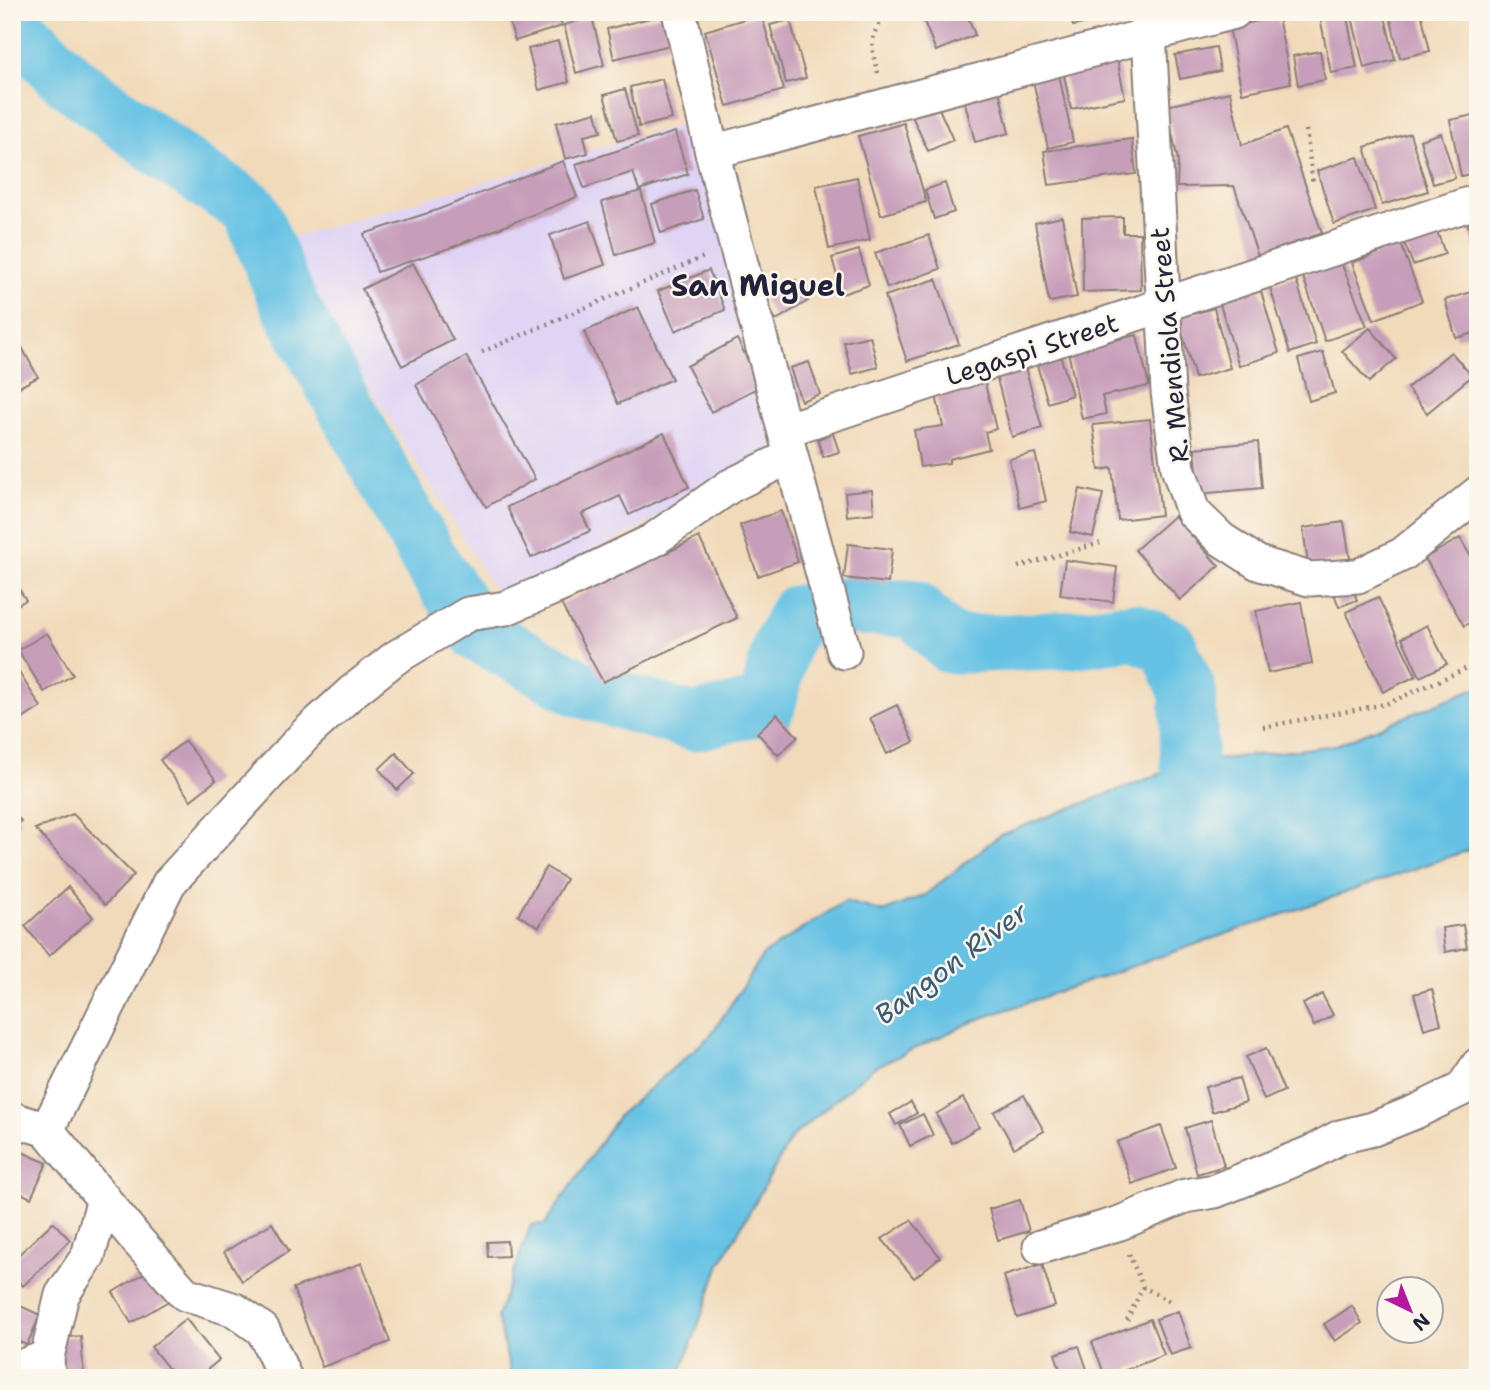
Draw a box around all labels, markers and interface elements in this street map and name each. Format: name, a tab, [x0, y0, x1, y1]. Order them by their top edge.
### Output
street label: R. Mendiola Street	[1141, 226, 1197, 464]
district label: San Miguel	[671, 265, 845, 306]
street label: Legaspi Street	[941, 305, 1123, 393]
water label: Bangon River	[867, 892, 1036, 1033]
north arrow	[1374, 1274, 1444, 1344]
text: N	[1407, 1308, 1435, 1336]

